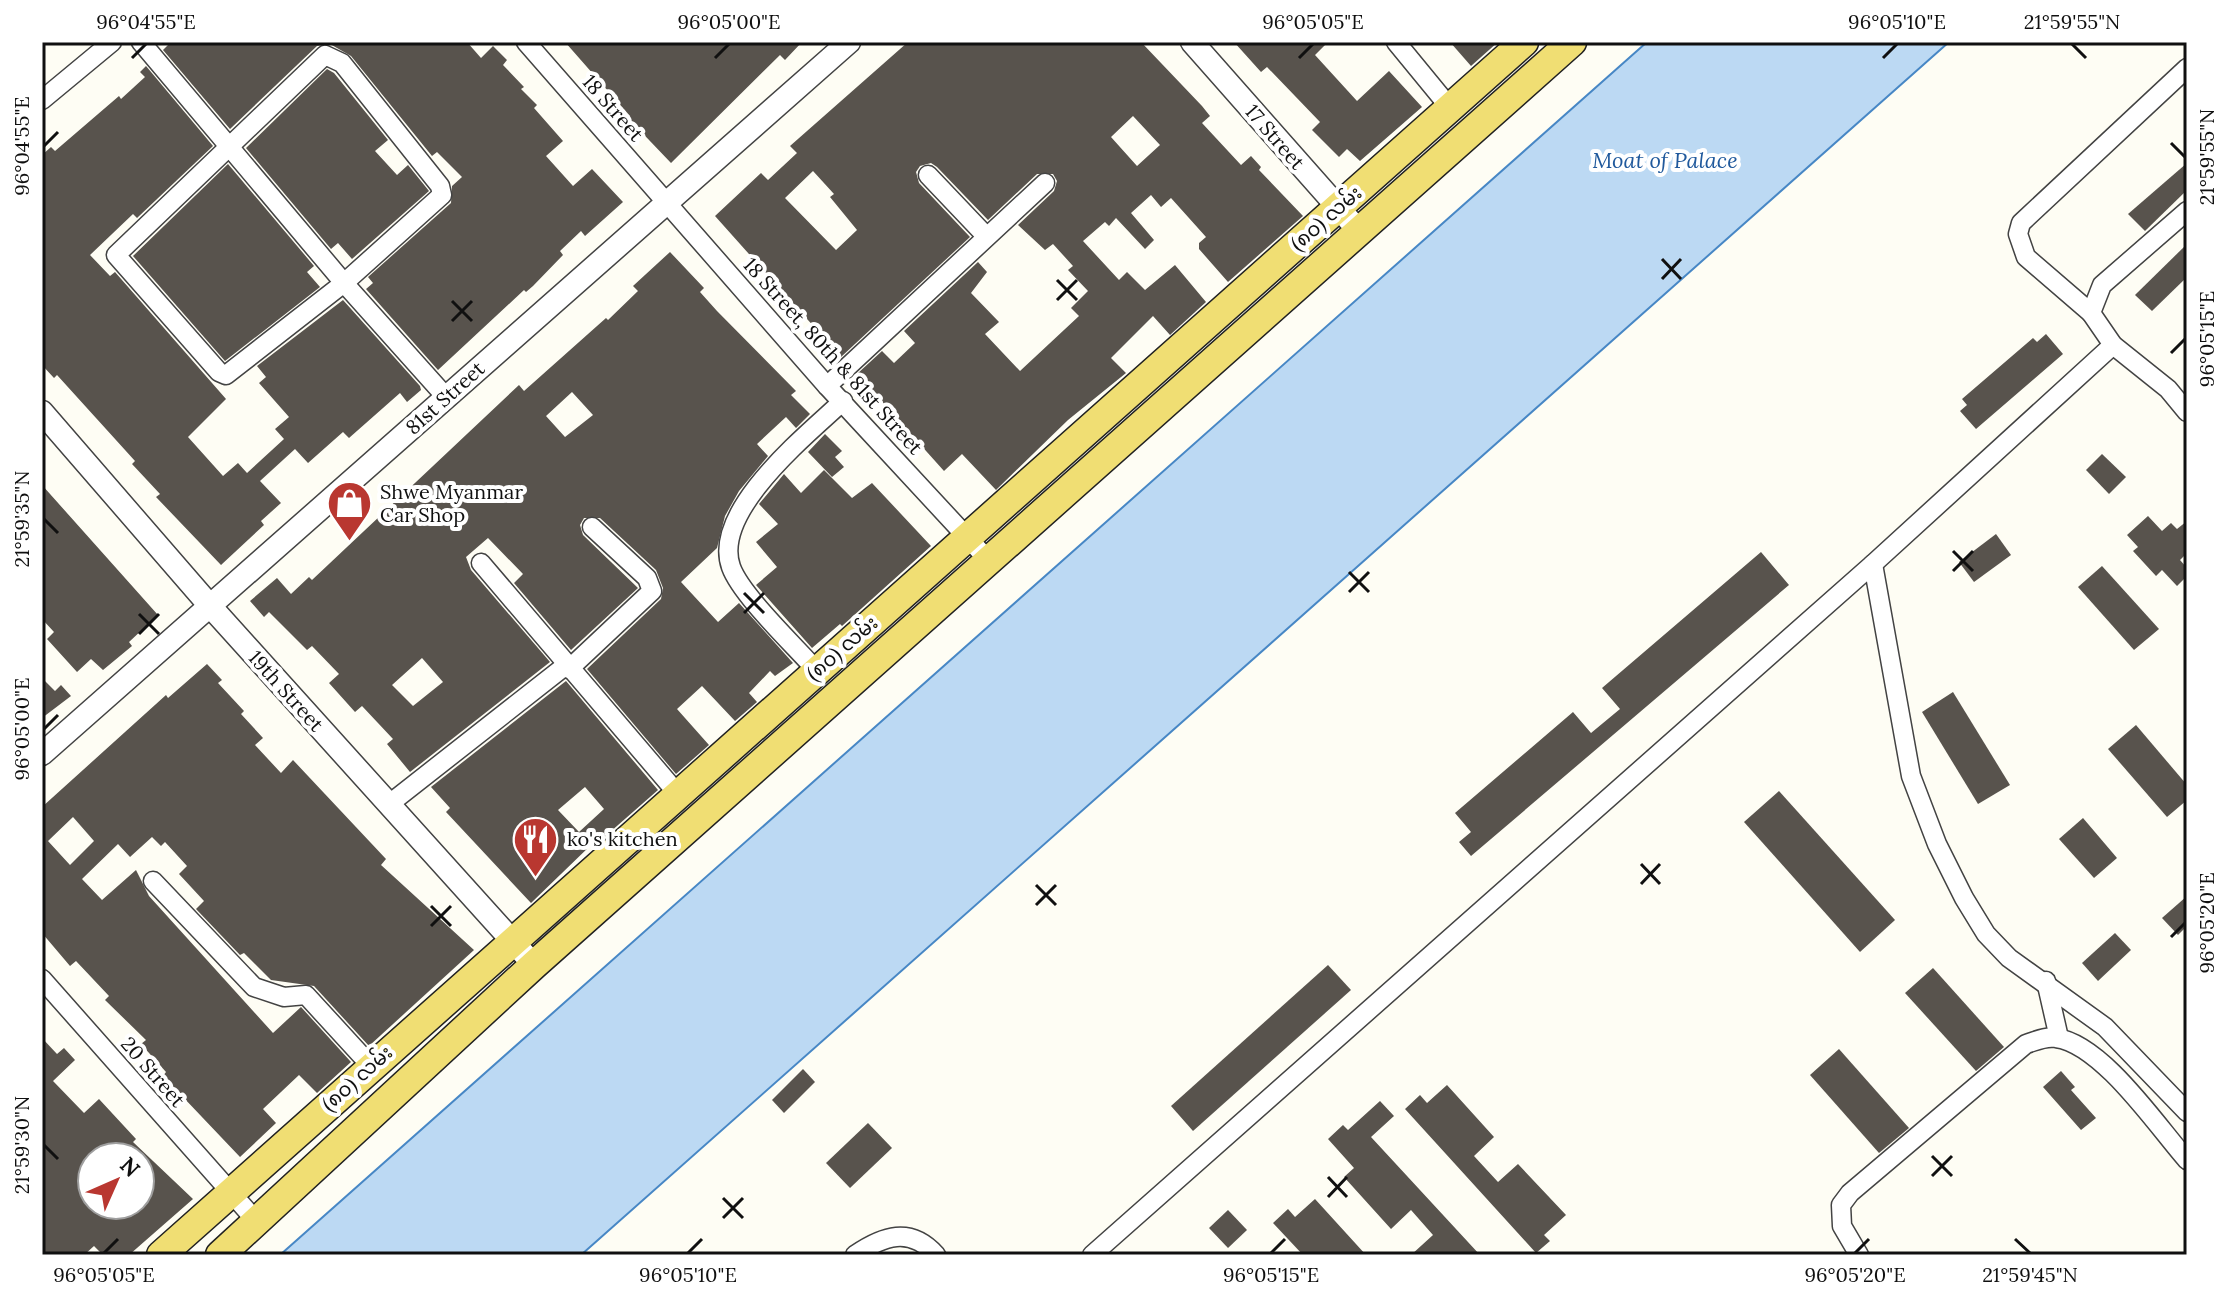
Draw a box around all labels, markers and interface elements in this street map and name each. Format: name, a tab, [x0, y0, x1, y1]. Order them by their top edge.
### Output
text: 96°04'55"E	[96, 9, 196, 34]
text: 96°05'00"E	[678, 9, 780, 34]
text: 96°05'05"E	[1262, 9, 1364, 34]
text: 96°05'10"E	[1848, 9, 1946, 34]
text: 21°59'55"N	[2024, 9, 2120, 34]
street label: 18 Street	[578, 69, 649, 146]
text: 96°04'55"E	[9, 96, 34, 196]
street label: 17 Street	[1240, 99, 1311, 175]
text: 21°59'55"N	[2194, 109, 2219, 205]
water label: Moat of Palace	[1592, 146, 1738, 174]
street label: (၈၀) လမ်း	[1284, 179, 1367, 256]
street label: 18 Street, 80th & 81st Street	[738, 252, 929, 459]
text: 96°05'15"E	[2194, 291, 2219, 387]
street label: 81st Street	[400, 356, 489, 440]
text: 21°59'35"N	[9, 471, 34, 567]
shop icon: Shwe Myanmar Car Shop	[325, 479, 373, 542]
place label: Shwe Myanmar Car Shop	[380, 479, 523, 527]
street label: (၈၀) လမ်း	[800, 609, 883, 686]
street label: 19th Street	[243, 645, 329, 737]
text: 96°05'00"E	[9, 678, 34, 780]
restaurant icon: ko's kitchen	[512, 815, 560, 878]
place label: ko's kitchen	[567, 826, 678, 851]
text: 96°05'20"E	[2194, 872, 2219, 974]
street label: 20 Street	[116, 1031, 191, 1112]
street label: (၈၀) လမ်း	[315, 1039, 398, 1117]
text: 21°59'30"N	[9, 1096, 34, 1194]
north arrow	[76, 1141, 156, 1221]
text: N	[114, 1151, 146, 1183]
text: 96°05'05"E	[53, 1262, 155, 1287]
text: 96°05'10"E	[639, 1262, 737, 1287]
text: 96°05'15"E	[1223, 1262, 1319, 1287]
text: 96°05'20"E	[1804, 1262, 1906, 1287]
text: 21°59'45"N	[1982, 1262, 2078, 1287]

